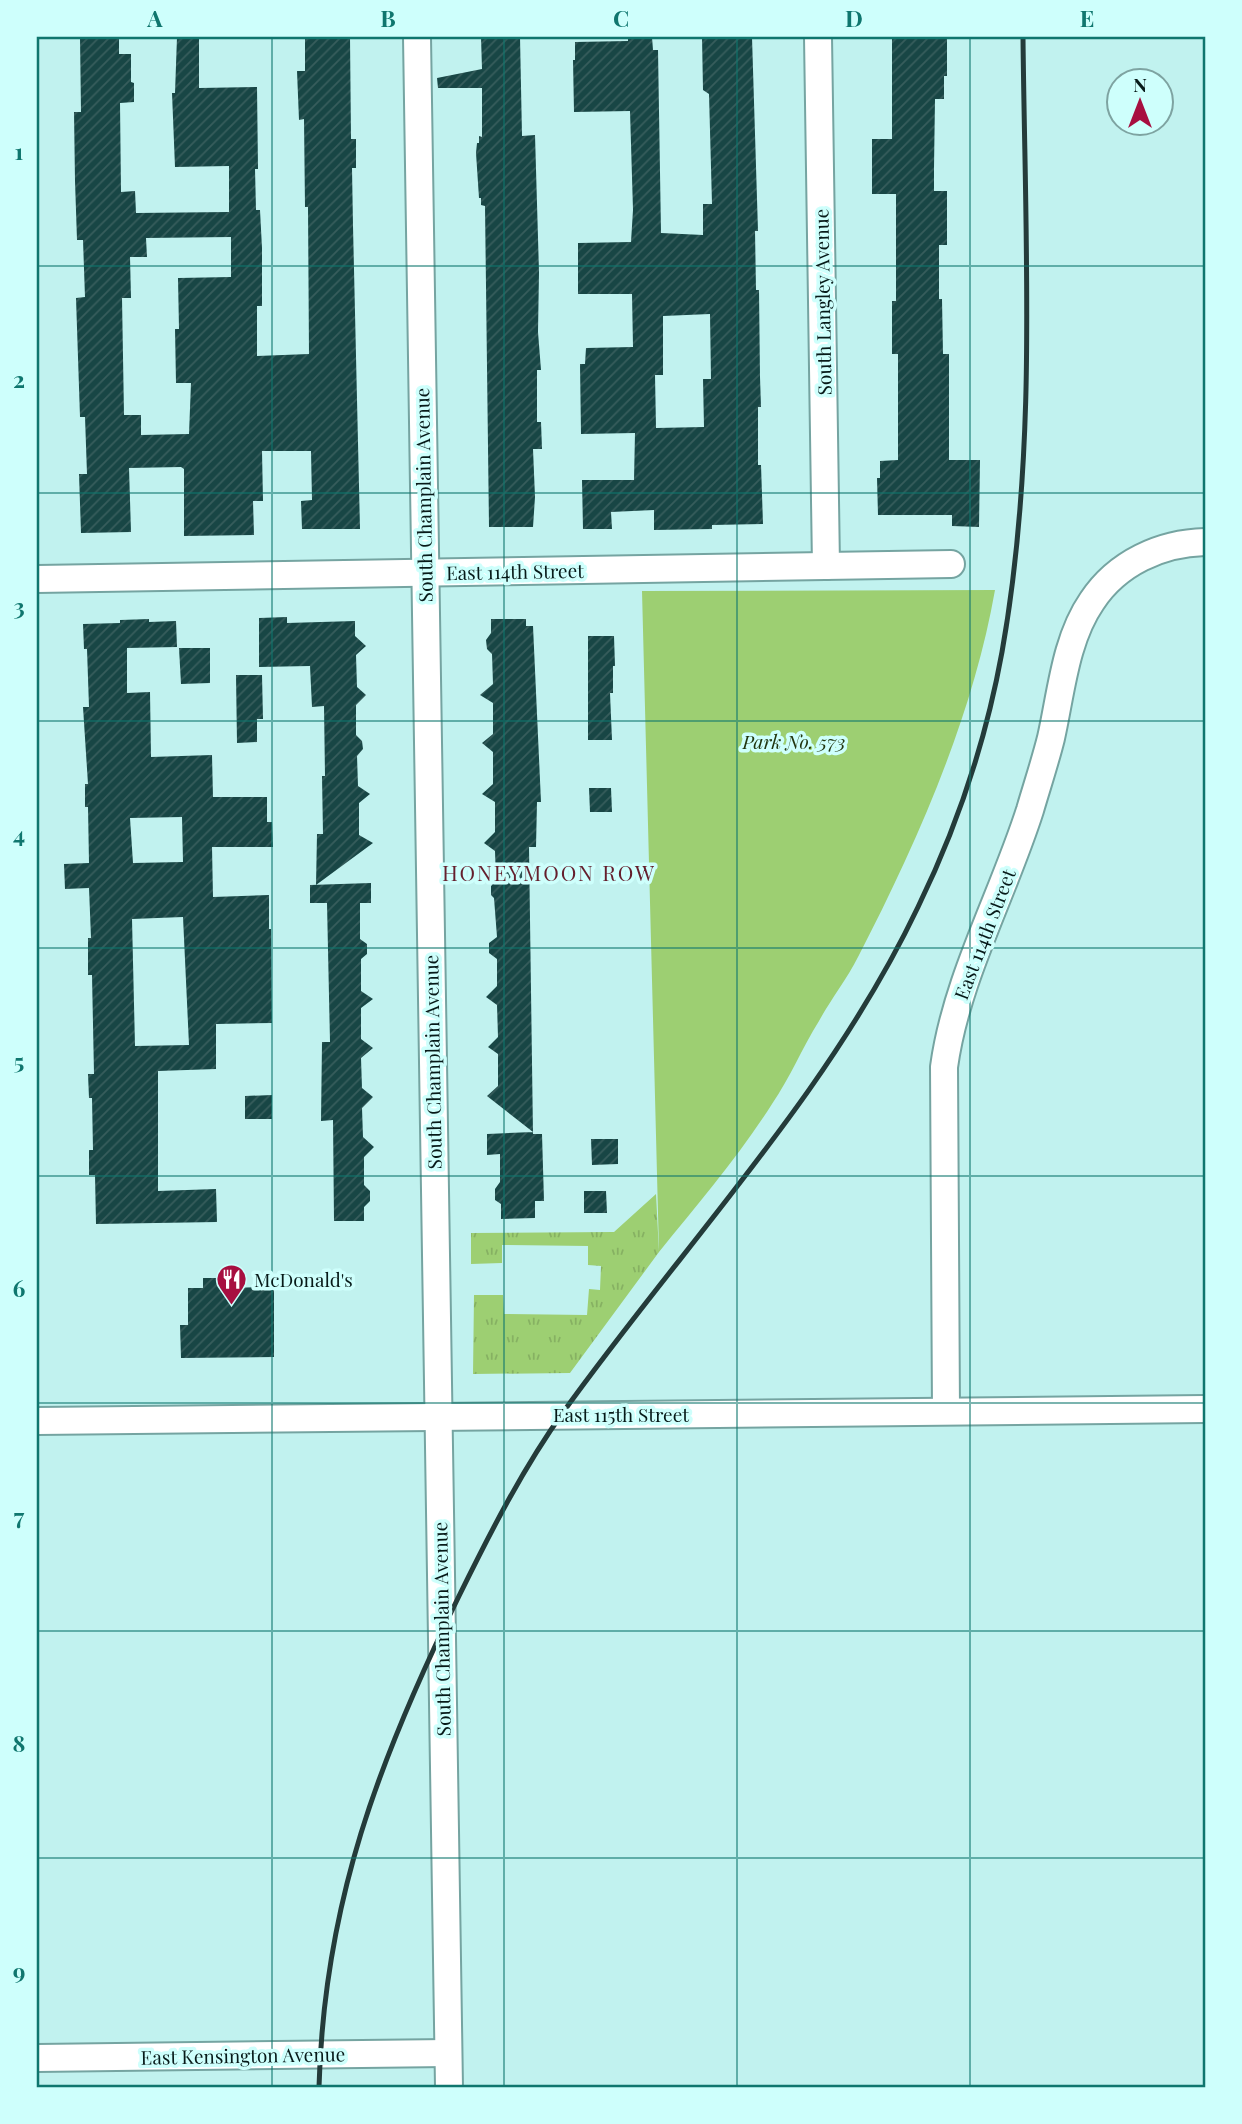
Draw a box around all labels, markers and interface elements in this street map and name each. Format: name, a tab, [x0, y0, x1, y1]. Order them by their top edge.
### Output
text: A	[146, 2, 163, 33]
text: B	[380, 2, 396, 33]
text: C	[613, 2, 629, 33]
text: D	[845, 2, 863, 33]
text: E	[1080, 2, 1094, 33]
north arrow	[1106, 66, 1176, 136]
text: N	[1133, 71, 1147, 97]
text: 1	[15, 135, 24, 166]
street label: South Langley Avenue	[807, 208, 837, 396]
text: 2	[13, 363, 25, 394]
street label: South Champlain Avenue	[408, 388, 438, 602]
street label: East 114th Street	[446, 557, 584, 585]
text: 3	[13, 590, 25, 621]
park label: Park No. 573	[741, 728, 846, 754]
text: 4	[13, 818, 25, 849]
district label: HONEYMOON ROW	[442, 858, 656, 886]
street label: East 114th Street	[947, 865, 1021, 1003]
street label: South Champlain Avenue	[417, 955, 447, 1169]
text: 5	[14, 1045, 24, 1076]
restaurant icon: McDonald's	[214, 1262, 248, 1306]
place label: McDonald's	[254, 1266, 353, 1292]
text: 6	[13, 1272, 26, 1303]
street label: East 115th Street	[553, 1401, 689, 1427]
text: 7	[14, 1500, 25, 1531]
street label: South Champlain Avenue	[426, 1522, 456, 1736]
text: 8	[13, 1727, 25, 1758]
text: 9	[13, 1955, 25, 1986]
street label: East Kensington Avenue	[140, 2040, 346, 2070]

